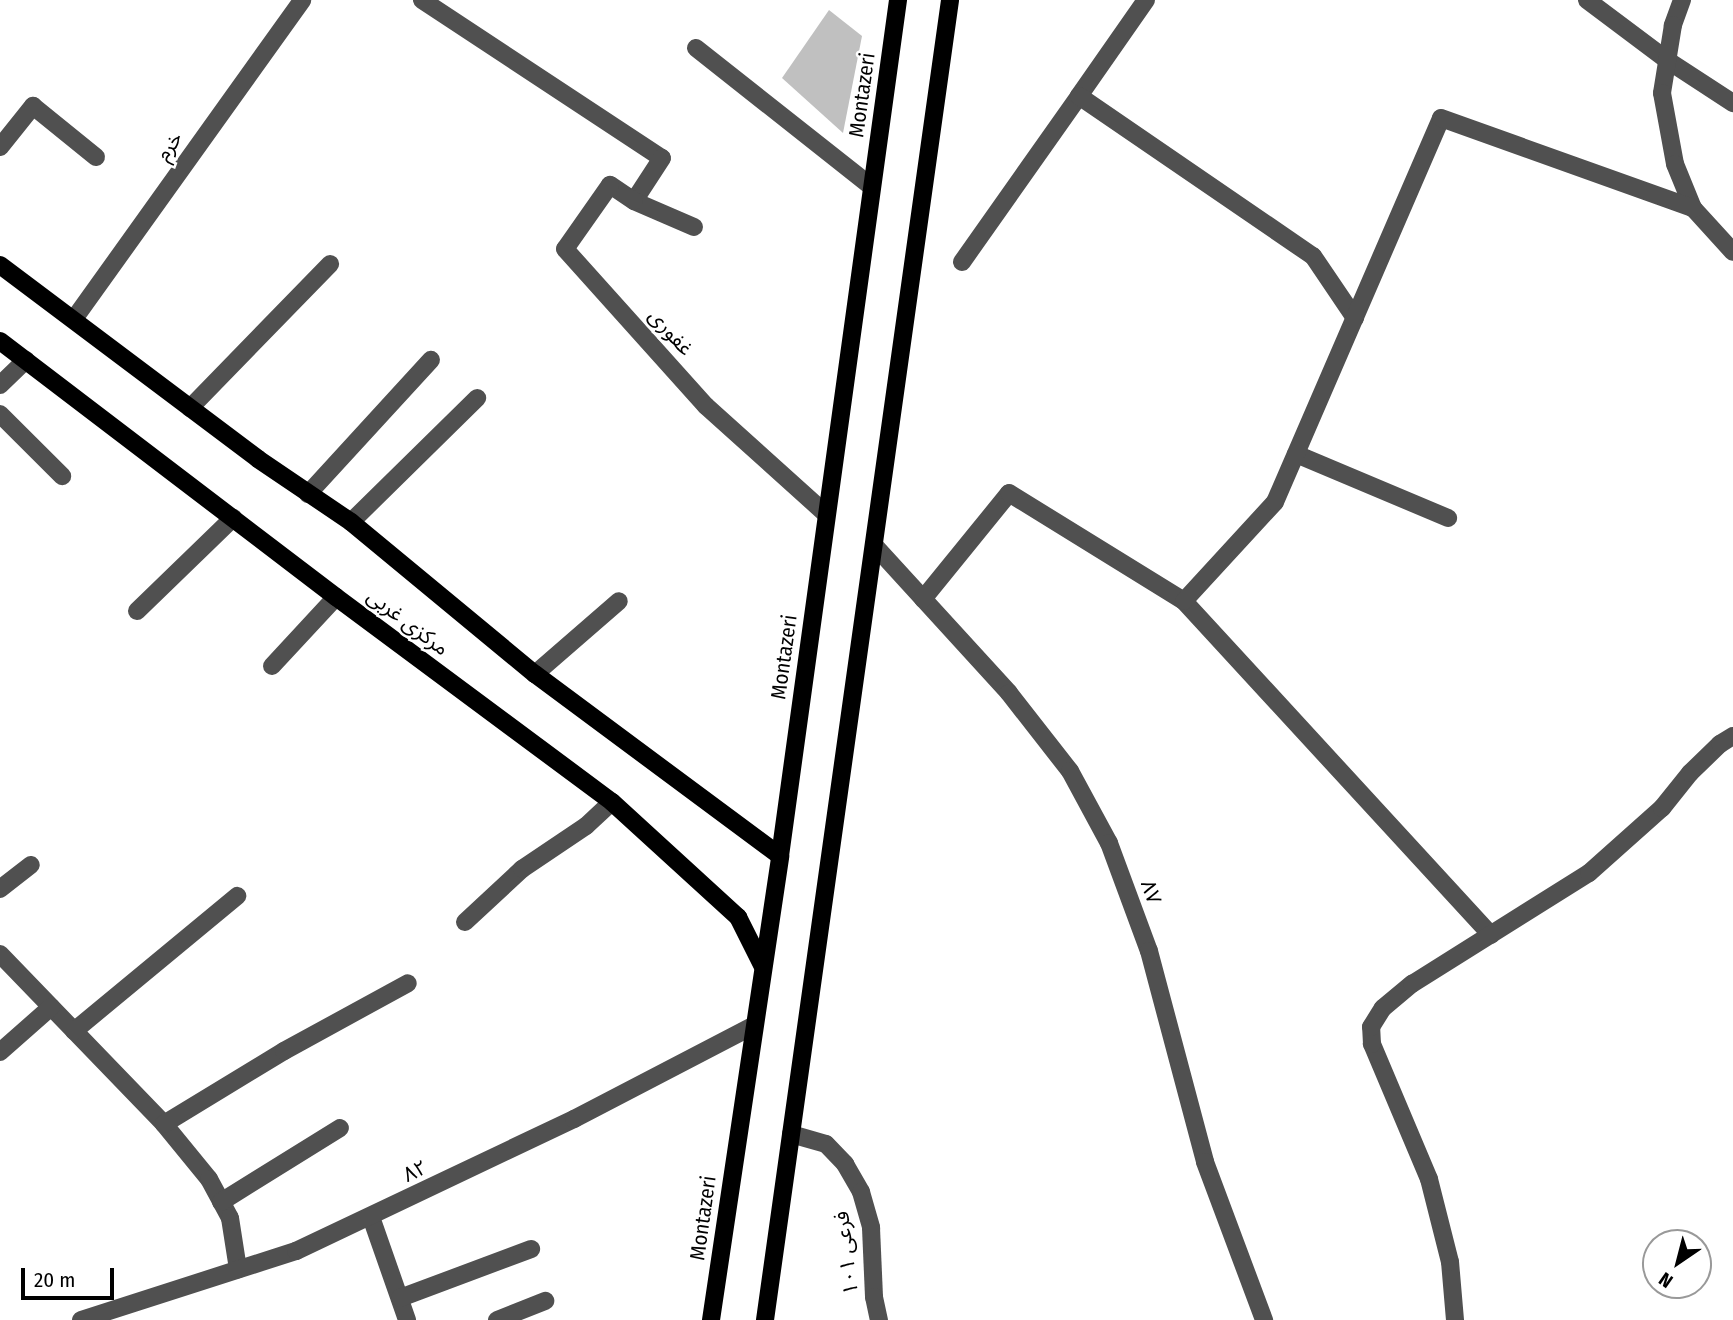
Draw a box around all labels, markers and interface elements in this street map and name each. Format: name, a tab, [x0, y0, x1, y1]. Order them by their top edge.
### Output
street label: Montazeri	[844, 51, 880, 139]
street label: خرم	[150, 126, 188, 166]
street label: غفوری	[643, 303, 699, 361]
street label: مرکزی غربی	[362, 583, 454, 661]
street label: Montazeri	[766, 613, 802, 701]
street label: ۸۷	[1135, 876, 1167, 908]
street label: ۸۲	[399, 1154, 431, 1188]
street label: Montazeri	[685, 1174, 721, 1262]
street label: فرعی ۱۰۱	[828, 1210, 864, 1296]
north arrow	[1642, 1229, 1712, 1299]
scale bar	[24, 1254, 117, 1298]
text: 20 m	[34, 1267, 75, 1293]
text: N	[1655, 1267, 1677, 1293]

